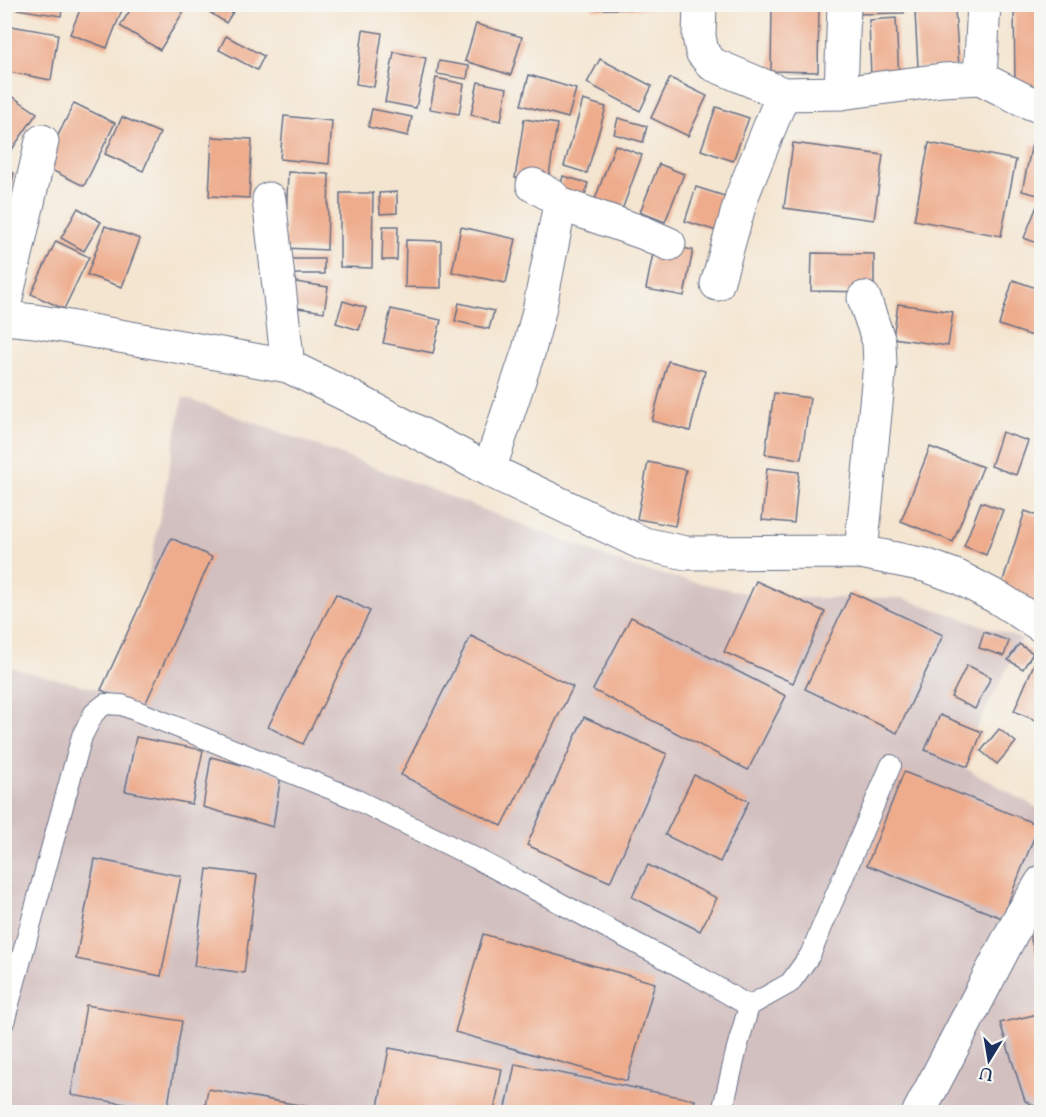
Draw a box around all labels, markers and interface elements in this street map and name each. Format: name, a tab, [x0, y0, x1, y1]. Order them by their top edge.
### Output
north arrow	[959, 1030, 1019, 1090]
text: U	[977, 1060, 995, 1085]

